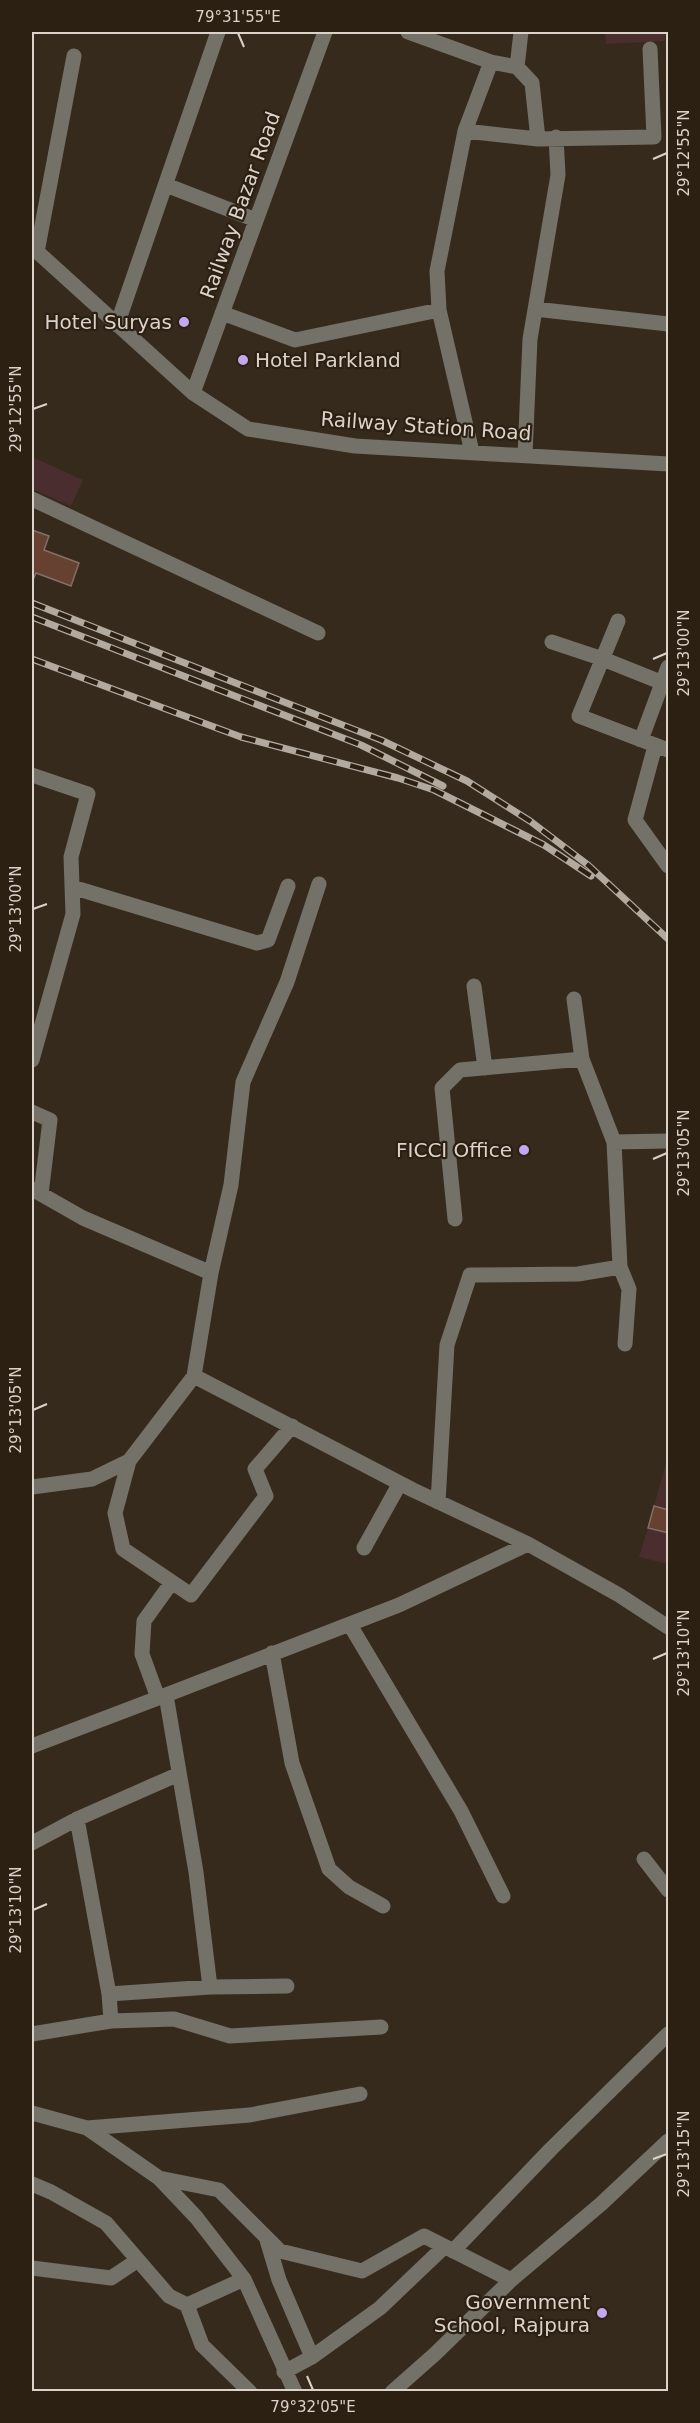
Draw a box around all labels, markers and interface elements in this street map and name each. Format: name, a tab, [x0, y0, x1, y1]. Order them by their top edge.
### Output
text: 79°31'55"E	[195, 8, 281, 26]
street label: Railway Bazar Road	[195, 108, 285, 302]
text: 29°12'55"N	[675, 109, 693, 197]
place label: Hotel Suryas	[45, 310, 172, 334]
marker: Hotel Suryas	[177, 315, 191, 329]
place label: Hotel Parkland	[255, 348, 401, 372]
marker: Hotel Parkland	[236, 353, 250, 367]
text: 29°12'55"N	[7, 365, 25, 453]
street label: Railway Station Road	[320, 407, 532, 445]
text: 29°13'00"N	[675, 609, 693, 697]
text: 29°13'00"N	[7, 865, 25, 953]
text: 29°13'05"N	[675, 1109, 693, 1197]
place label: FICCI Office	[396, 1138, 512, 1162]
marker: FICCI Office	[517, 1143, 531, 1157]
text: 29°13'05"N	[7, 1366, 25, 1454]
text: 29°13'10"N	[675, 1609, 693, 1697]
text: 29°13'10"N	[7, 1866, 25, 1954]
text: 29°13'15"N	[675, 2110, 693, 2198]
place label: Government School, Rajpura	[434, 2290, 590, 2337]
marker: Government School, Rajpura	[595, 2306, 609, 2320]
text: 79°32'05"E	[270, 2398, 356, 2416]

